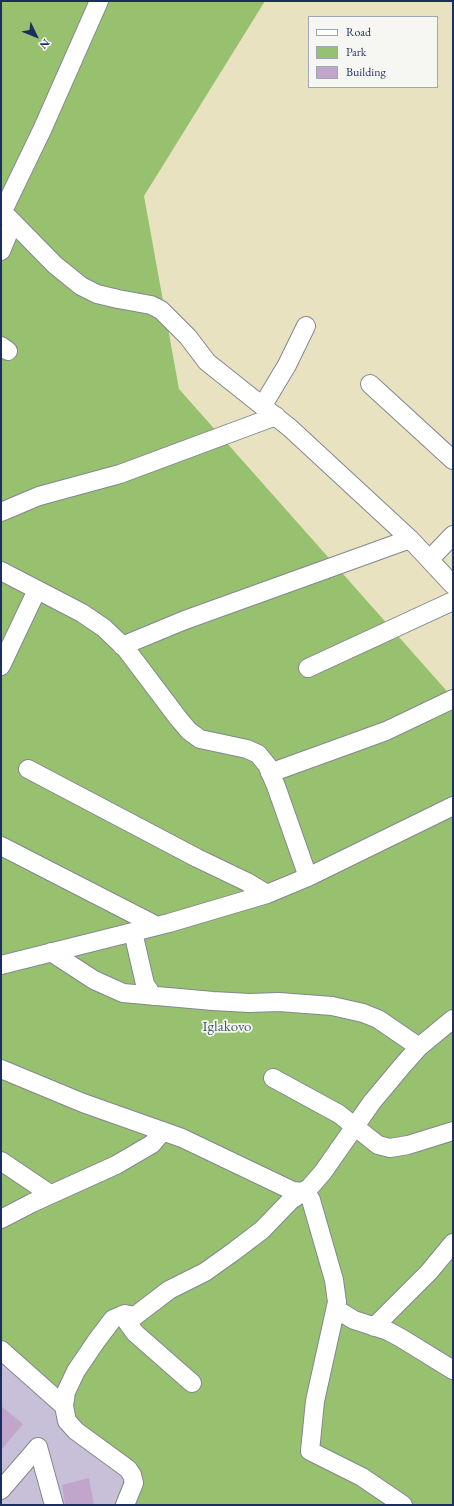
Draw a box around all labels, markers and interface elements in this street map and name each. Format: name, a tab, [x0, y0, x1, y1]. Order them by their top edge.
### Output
north arrow	[16, 16, 56, 56]
legend	[308, 16, 438, 88]
text: Road	[346, 24, 371, 40]
text: N	[37, 36, 53, 52]
text: Park	[346, 44, 366, 60]
text: Building	[346, 64, 386, 80]
park label: Iglakovo	[202, 1018, 252, 1036]

